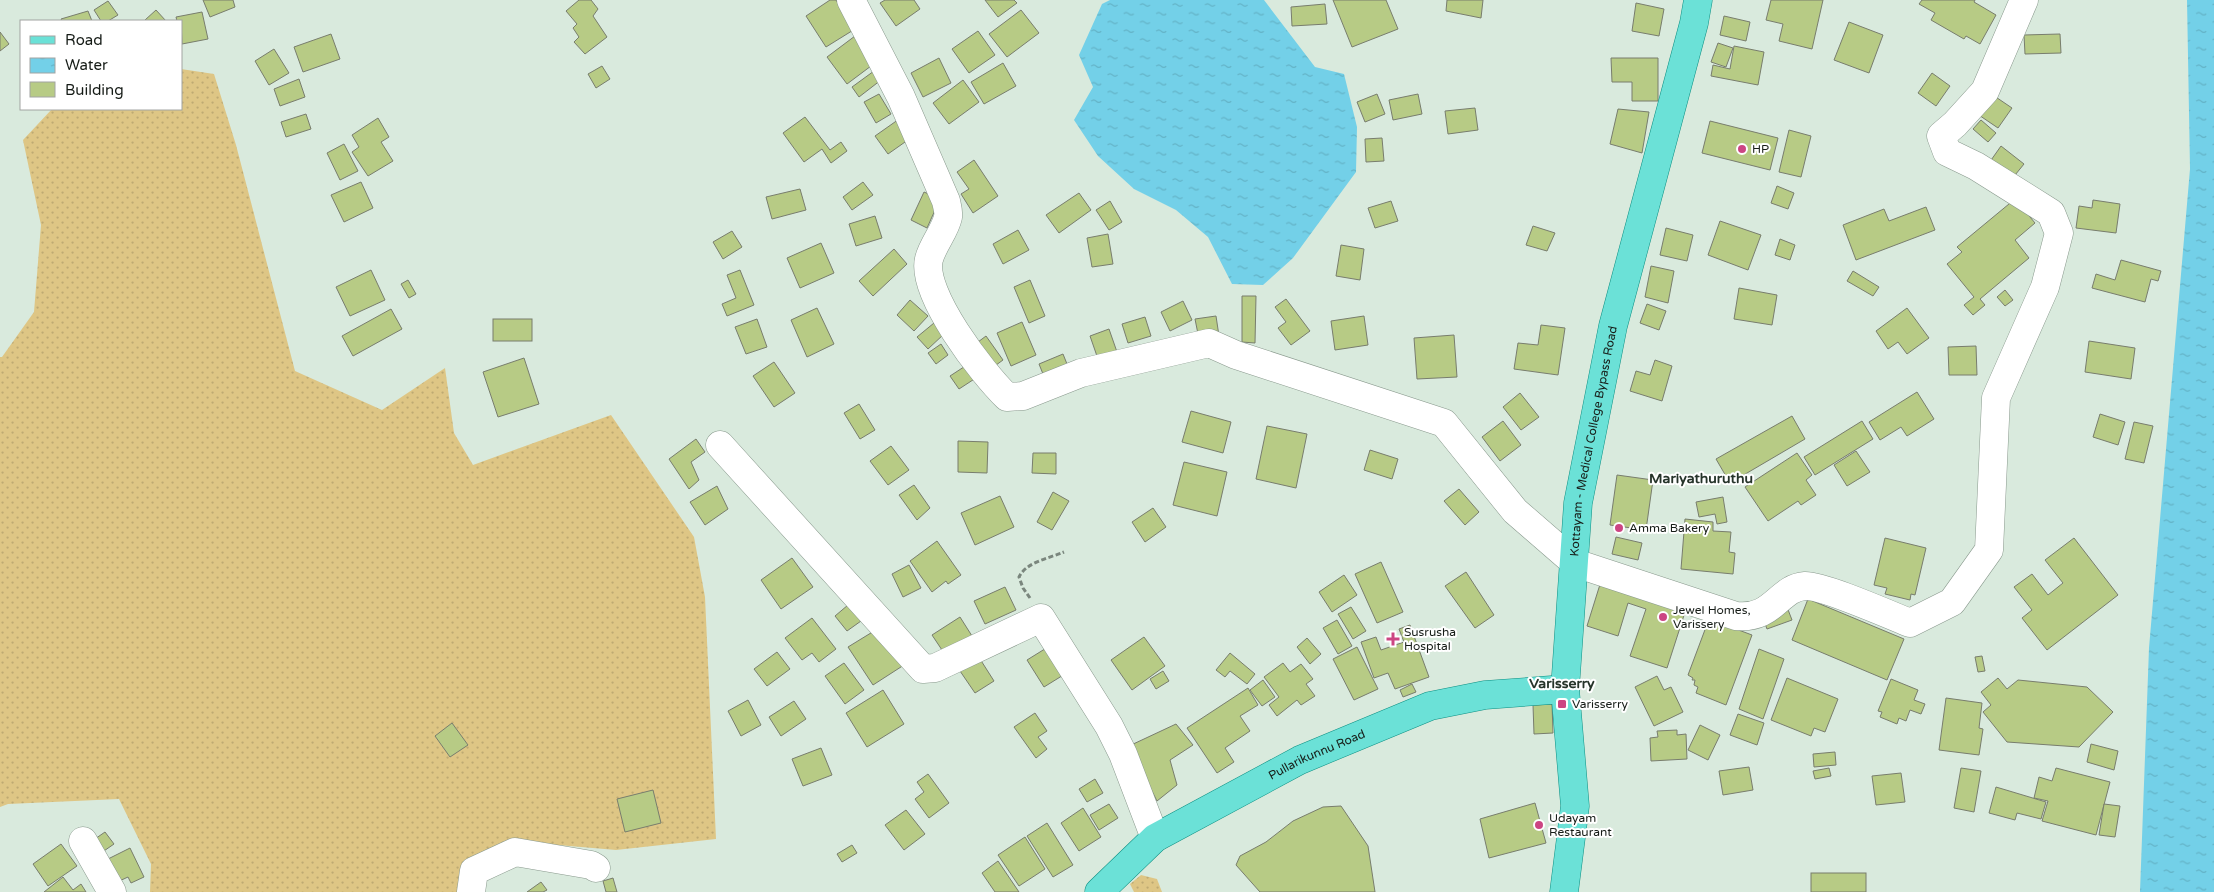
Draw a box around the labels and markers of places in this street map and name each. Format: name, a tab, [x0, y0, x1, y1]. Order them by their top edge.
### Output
place label: HP	[1752, 142, 1769, 156]
marker: HP	[1736, 143, 1748, 155]
place label: Amma Bakery	[1629, 521, 1710, 535]
marker: Amma Bakery	[1613, 522, 1625, 534]
place label: Jewel Homes, Varissery	[1673, 603, 1751, 631]
marker: Jewel Homes, Varissery	[1657, 611, 1669, 623]
place label: Susrusha Hospital	[1404, 625, 1456, 653]
marker: Susrusha Hospital	[1386, 632, 1400, 646]
place label: Varisserry	[1572, 697, 1629, 711]
marker: Varisserry	[1556, 698, 1568, 710]
place label: Udayam Restaurant	[1549, 811, 1612, 839]
marker: Udayam Restaurant	[1533, 819, 1545, 831]

